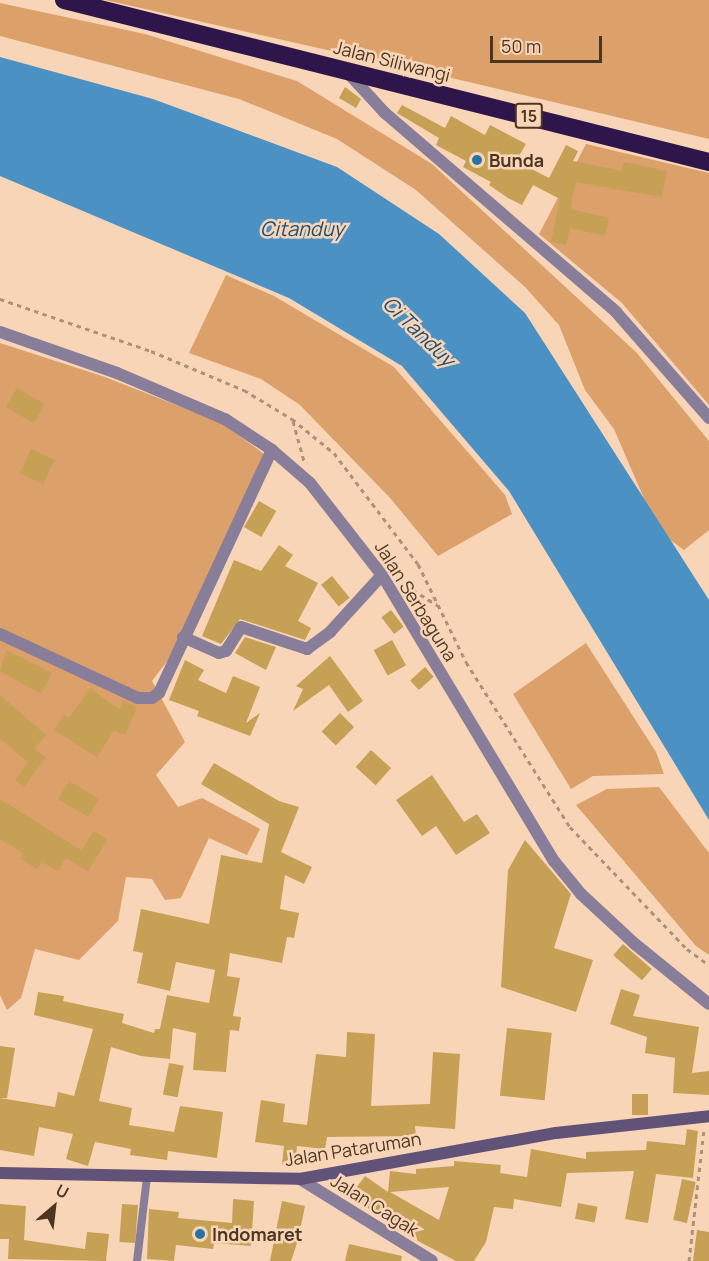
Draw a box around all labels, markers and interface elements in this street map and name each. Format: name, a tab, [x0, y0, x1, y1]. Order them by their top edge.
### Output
scale bar	[493, 24, 606, 62]
text: 50 m	[501, 34, 541, 58]
street label: Jalan Siliwangi	[331, 36, 453, 86]
road number: 15	[514, 103, 544, 129]
place label: Bunda	[489, 149, 544, 171]
marker: Bunda	[470, 153, 484, 167]
water label: Citanduy	[260, 216, 344, 240]
water label: Ci Tanduy	[378, 291, 460, 371]
street label: Jalan Serbaguna	[370, 537, 462, 665]
street label: Jalan Pataruman	[283, 1128, 423, 1170]
street label: Jalan Cagak	[327, 1170, 423, 1240]
north arrow	[24, 1177, 84, 1237]
text: U	[52, 1179, 73, 1204]
place label: Indomaret	[212, 1223, 303, 1245]
marker: Indomaret	[193, 1227, 207, 1241]

